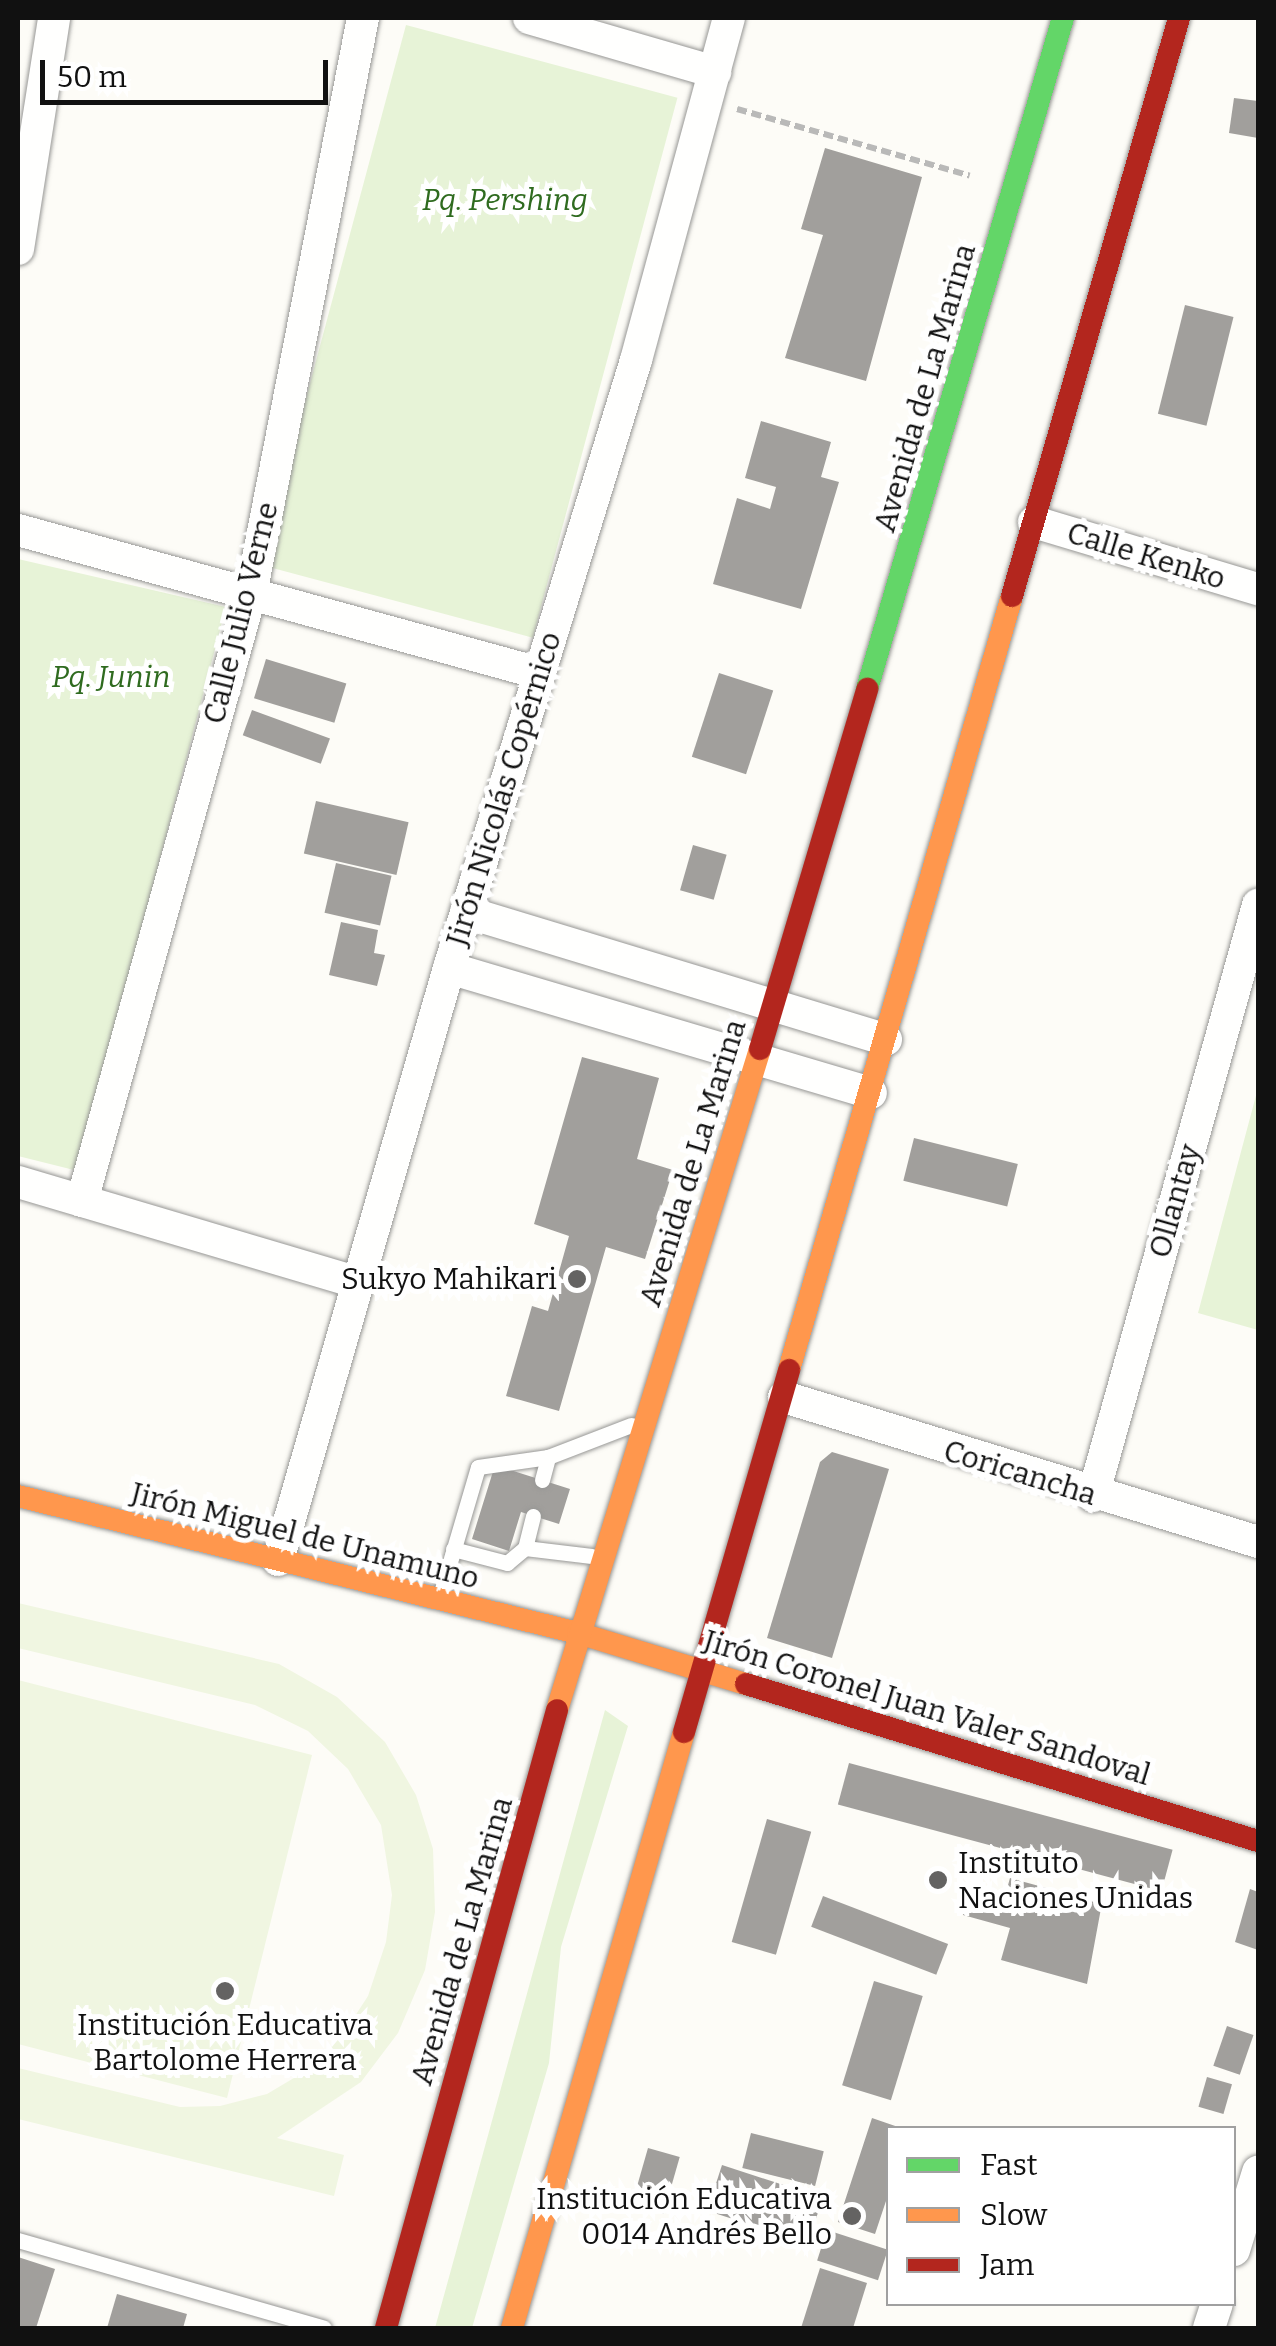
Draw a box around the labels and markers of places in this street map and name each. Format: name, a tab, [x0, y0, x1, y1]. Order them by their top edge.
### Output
place label: Sukyo Mahikari	[341, 1261, 557, 1297]
marker: Sukyo Mahikari	[566, 1268, 588, 1290]
place label: Instituto Naciones Unidas	[958, 1845, 1193, 1916]
marker: Instituto Naciones Unidas	[927, 1869, 949, 1891]
marker: Institución Educativa Bartolome Herrera	[214, 1980, 236, 2002]
place label: Institución Educativa Bartolome Herrera	[77, 2007, 373, 2078]
place label: Institución Educativa 0014 Andrés Bello	[536, 2181, 832, 2252]
marker: Institución Educativa 0014 Andrés Bello	[841, 2205, 863, 2227]

